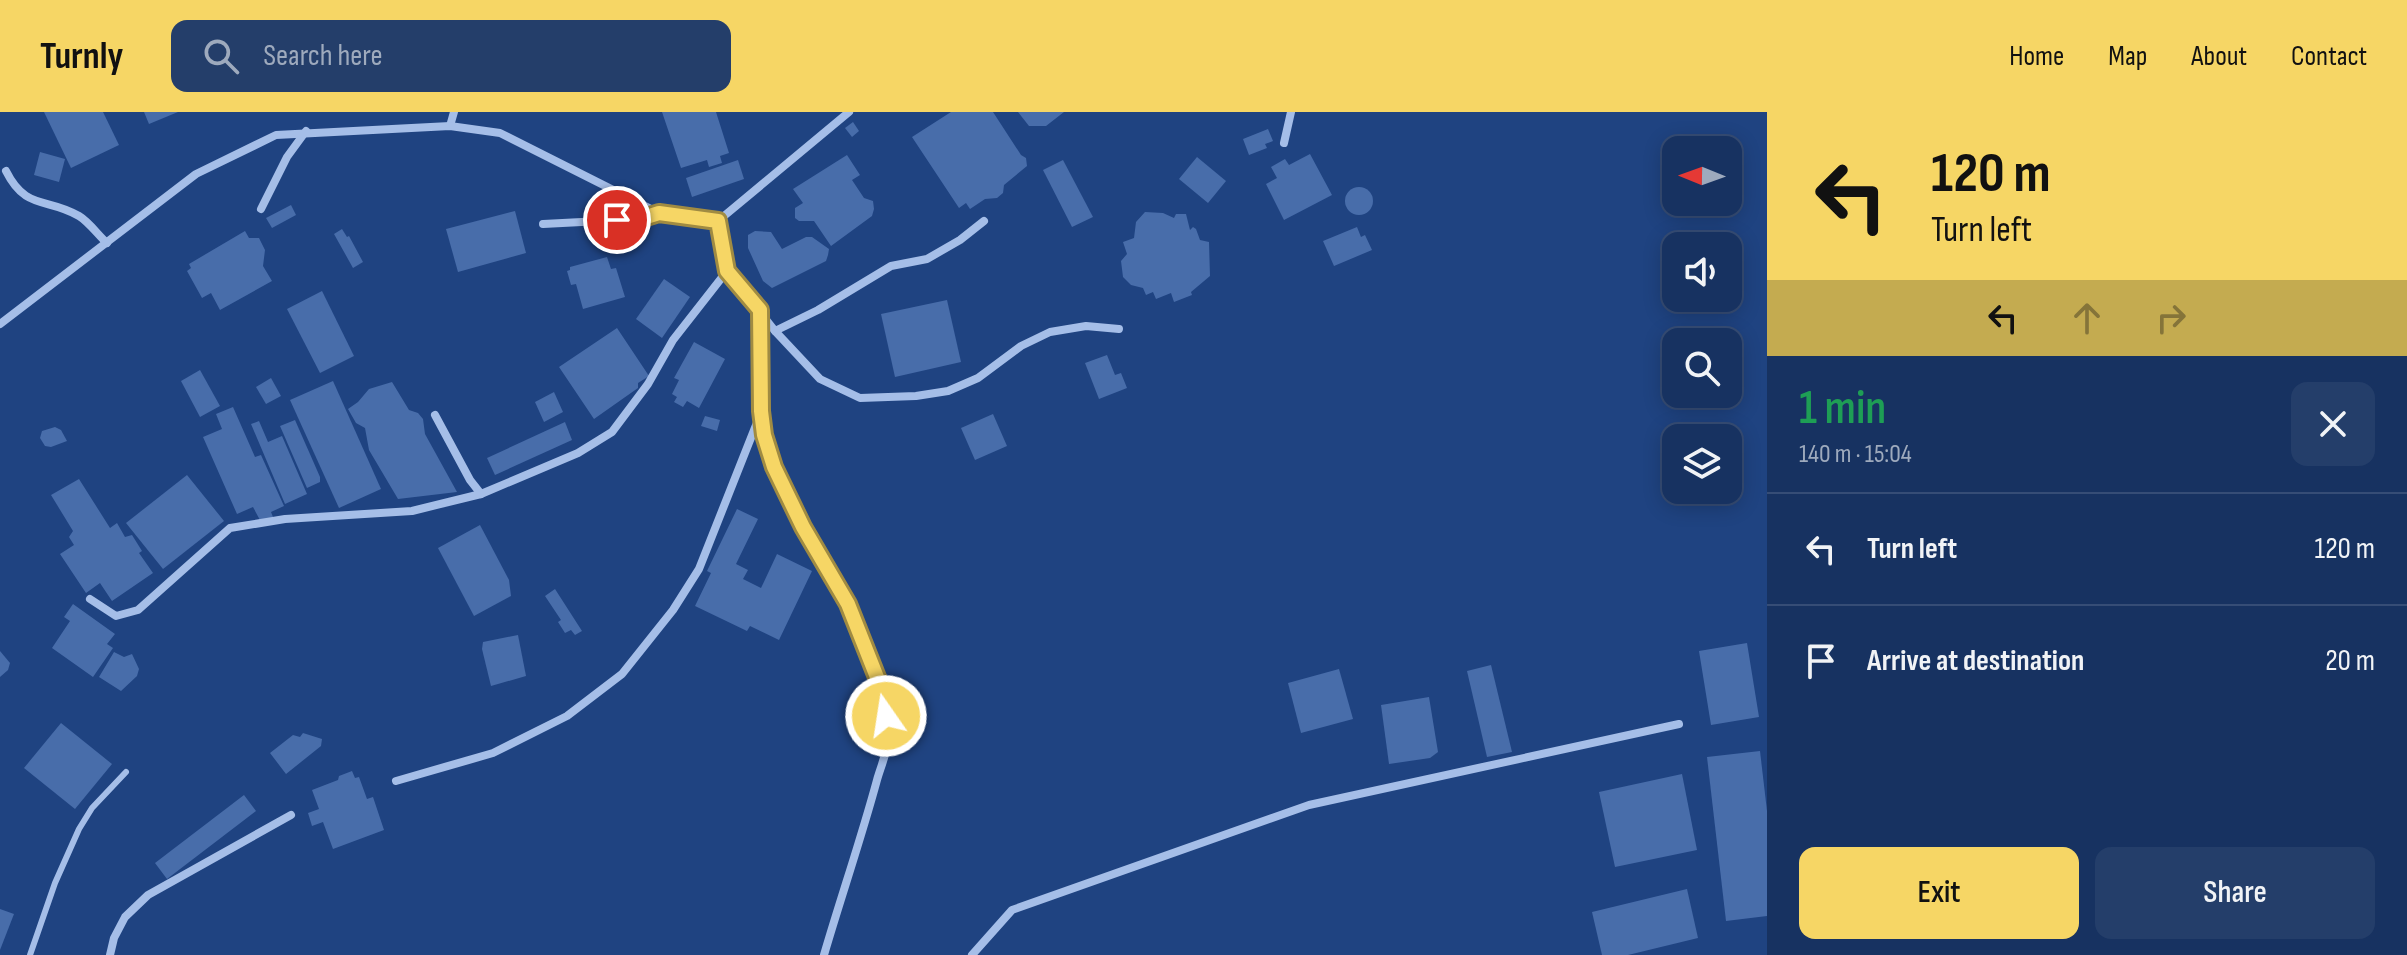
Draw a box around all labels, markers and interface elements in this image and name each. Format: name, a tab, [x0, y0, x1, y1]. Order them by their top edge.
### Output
search box	[171, 20, 731, 92]
text: Turnly	[40, 34, 123, 79]
icon: search	[199, 34, 243, 78]
text: Search here	[263, 38, 383, 74]
text: Home	[2009, 40, 2064, 73]
text: Map	[2108, 40, 2147, 73]
text: About	[2191, 40, 2247, 73]
text: Contact	[2291, 40, 2367, 73]
north arrow	[1662, 136, 1742, 216]
map controls	[1662, 136, 1742, 504]
text: 120 m	[1931, 141, 2051, 208]
icon: left	[1799, 144, 1903, 248]
pin	[583, 186, 651, 254]
icon: arrive	[595, 198, 639, 242]
text: Turn left	[1931, 209, 2032, 252]
button: sound	[1662, 232, 1742, 312]
icon: left	[1981, 296, 2025, 340]
icon: ahead	[2065, 296, 2109, 340]
icon: right	[2149, 296, 2193, 340]
button: search	[1662, 328, 1742, 408]
text: 1 min	[1799, 380, 1886, 437]
button: close	[2291, 382, 2375, 466]
button: layers	[1662, 424, 1742, 504]
text: 140 m · 15:04	[1799, 439, 1912, 470]
icon: left	[1799, 527, 1843, 571]
text: Turn left	[1867, 531, 1957, 567]
text: 120 m	[2314, 531, 2375, 567]
icon: arrive	[1799, 639, 1843, 683]
text: Arrive at destination	[1867, 643, 2084, 679]
text: 20 m	[2325, 643, 2375, 679]
position arrow	[844, 674, 928, 758]
button: Exit	[1799, 847, 2079, 939]
button: Share	[2095, 847, 2375, 939]

